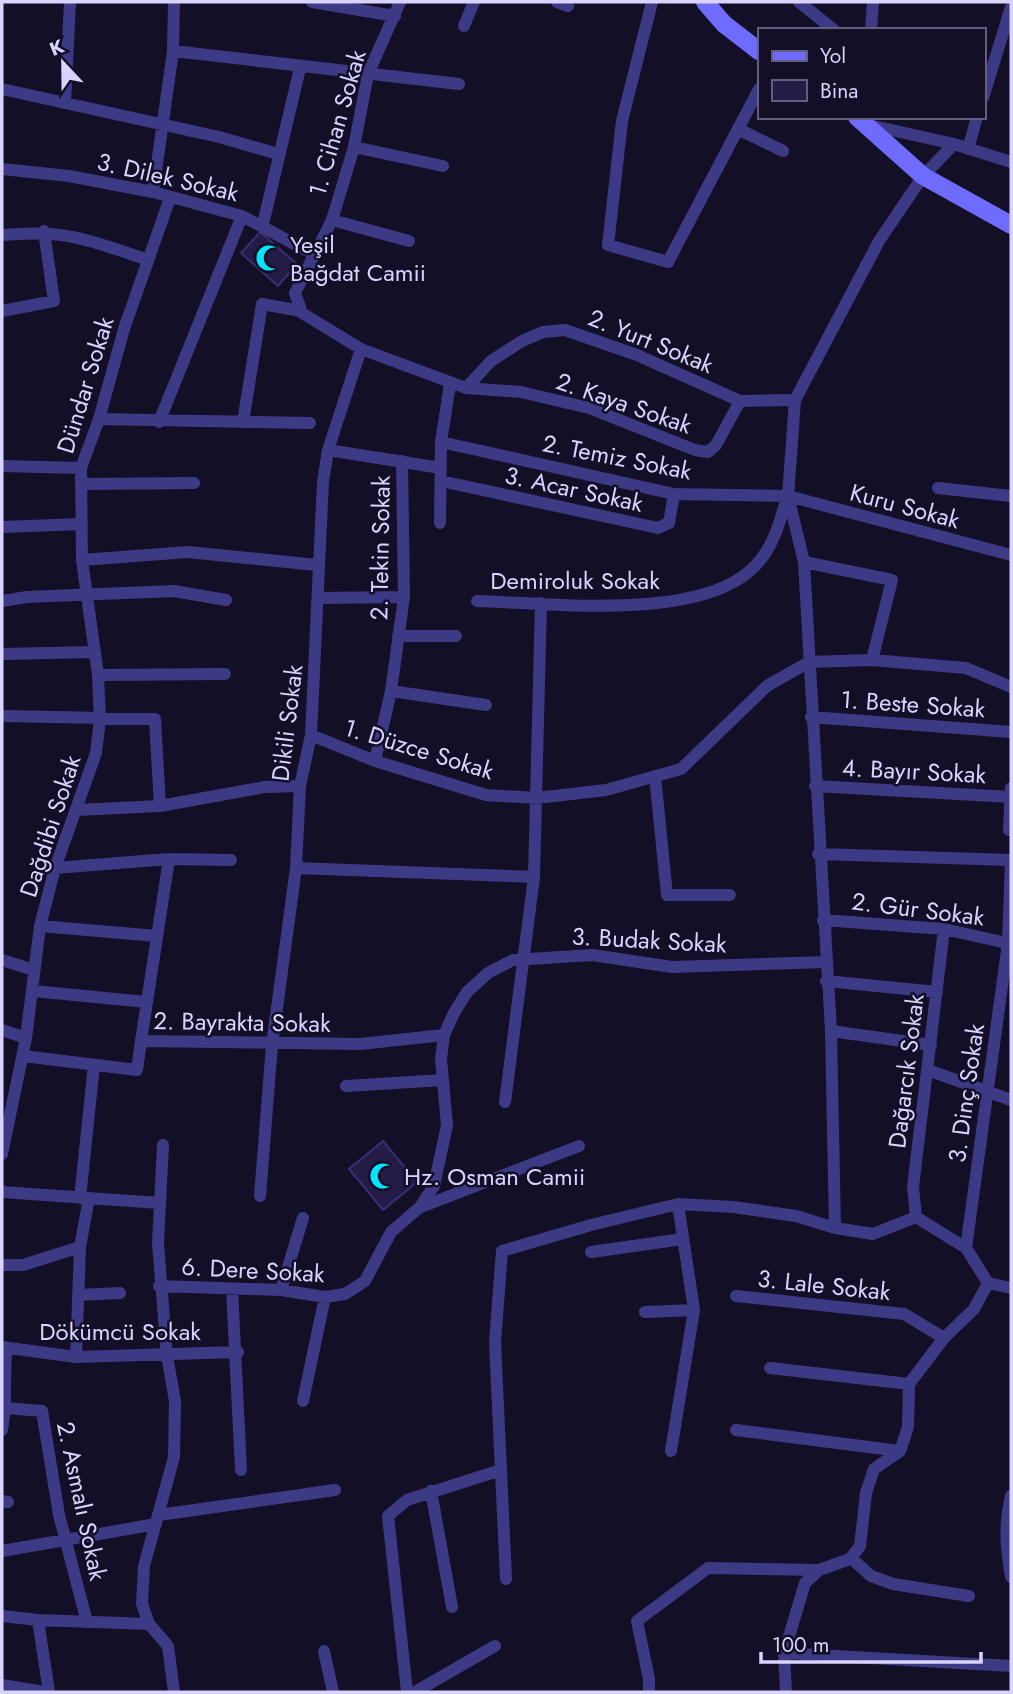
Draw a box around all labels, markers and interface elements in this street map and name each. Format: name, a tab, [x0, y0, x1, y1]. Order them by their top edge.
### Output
north arrow	[28, 28, 98, 98]
legend	[758, 28, 985, 119]
text: K	[46, 32, 69, 63]
text: Yol	[820, 41, 846, 71]
street label: 1. Cihan Sokak	[299, 45, 375, 200]
text: Bina	[820, 76, 858, 106]
street label: 3. Dilek Sokak	[94, 144, 243, 210]
place label: Yeşil Bağdat Camii	[290, 227, 426, 290]
mosque icon: Yeşil Bağdat Camii	[254, 243, 284, 273]
street label: 2. Yurt Sokak	[583, 300, 719, 382]
street label: Dündar Sokak	[48, 312, 122, 458]
street label: 2. Kaya Sokak	[552, 363, 697, 443]
street label: 2. Temiz Sokak	[539, 425, 695, 489]
street label: 3. Acar Sokak	[502, 457, 647, 521]
street label: 2. Tekin Sokak	[361, 475, 399, 621]
street label: Kuru Sokak	[846, 475, 964, 538]
street label: Demiroluk Sokak	[490, 563, 660, 598]
street label: Dikili Sokak	[262, 662, 312, 783]
street label: 1. Beste Sokak	[840, 681, 987, 727]
street label: 1. Düzce Sokak	[340, 710, 499, 788]
street label: Dağdibi Sokak	[11, 750, 90, 902]
street label: 4. Bayır Sokak	[841, 750, 987, 792]
street label: 2. Gür Sokak	[850, 883, 987, 935]
street label: 3. Budak Sokak	[571, 918, 728, 962]
street label: Dağarcık Sokak	[879, 991, 933, 1150]
street label: 2. Bayrakta Sokak	[153, 1003, 331, 1041]
street label: 3. Dinç Sokak	[939, 1021, 993, 1165]
place label: Hz. Osman Camii	[404, 1159, 585, 1194]
mosque icon: Hz. Osman Camii	[368, 1161, 398, 1191]
street label: 6. Dere Sokak	[181, 1249, 326, 1291]
street label: 3. Lale Sokak	[756, 1261, 893, 1309]
street label: Dökümcü Sokak	[39, 1314, 201, 1349]
street label: 2. Asmalı Sokak	[48, 1418, 116, 1584]
scale bar	[761, 1620, 982, 1664]
text: 100 m	[772, 1630, 829, 1660]

